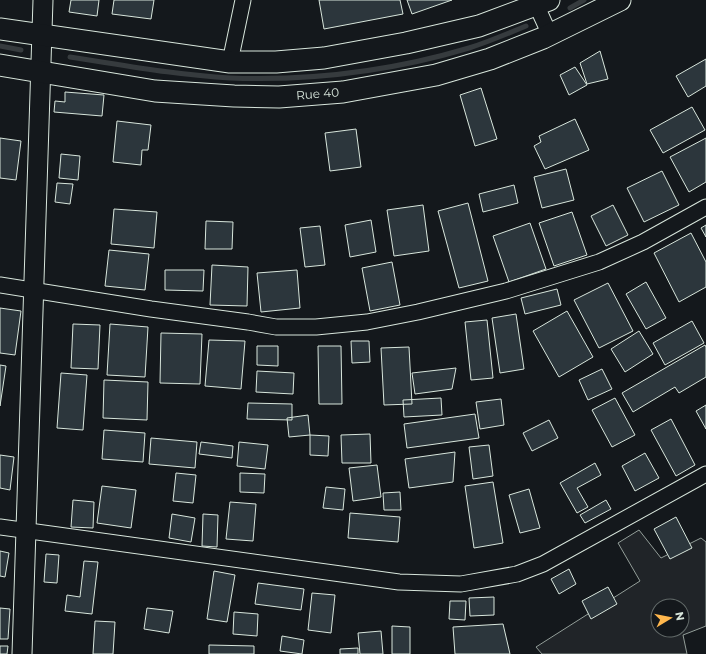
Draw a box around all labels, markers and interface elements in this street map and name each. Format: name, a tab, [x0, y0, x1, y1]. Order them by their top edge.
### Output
street label: Rue 40	[295, 84, 340, 103]
north arrow	[650, 598, 690, 638]
text: N	[672, 611, 688, 622]

